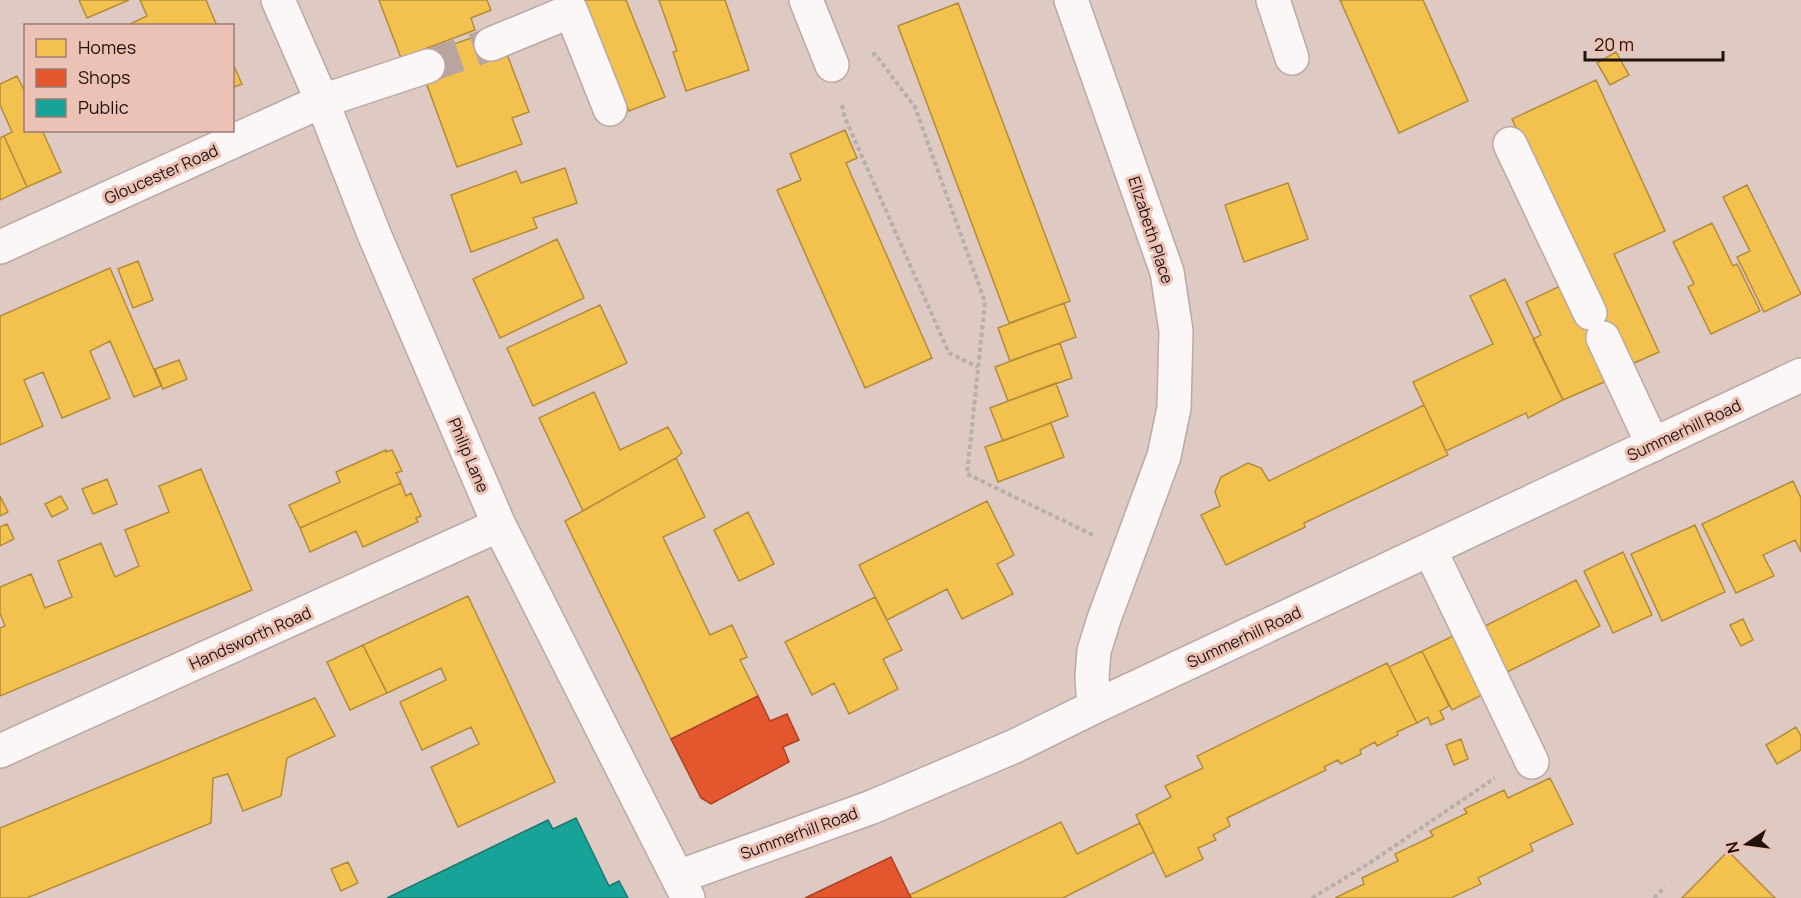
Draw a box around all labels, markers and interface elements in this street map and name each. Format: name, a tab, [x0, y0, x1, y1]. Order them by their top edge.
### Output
legend	[24, 24, 234, 132]
scale bar	[1585, 24, 1723, 62]
text: 20 m	[1594, 32, 1634, 56]
text: Homes	[78, 35, 136, 59]
text: Shops	[78, 65, 130, 89]
text: Public	[78, 95, 129, 119]
street label: Gloucester Road	[100, 139, 222, 209]
street label: Elizabeth Place	[1123, 173, 1179, 287]
street label: Summerhill Road	[1623, 394, 1745, 466]
street label: Philip Lane	[443, 414, 495, 496]
street label: Handsworth Road	[186, 601, 314, 675]
street label: Summerhill Road	[1183, 601, 1305, 673]
street label: Summerhill Road	[737, 802, 861, 864]
north arrow	[1717, 814, 1777, 874]
text: N	[1720, 839, 1744, 855]

